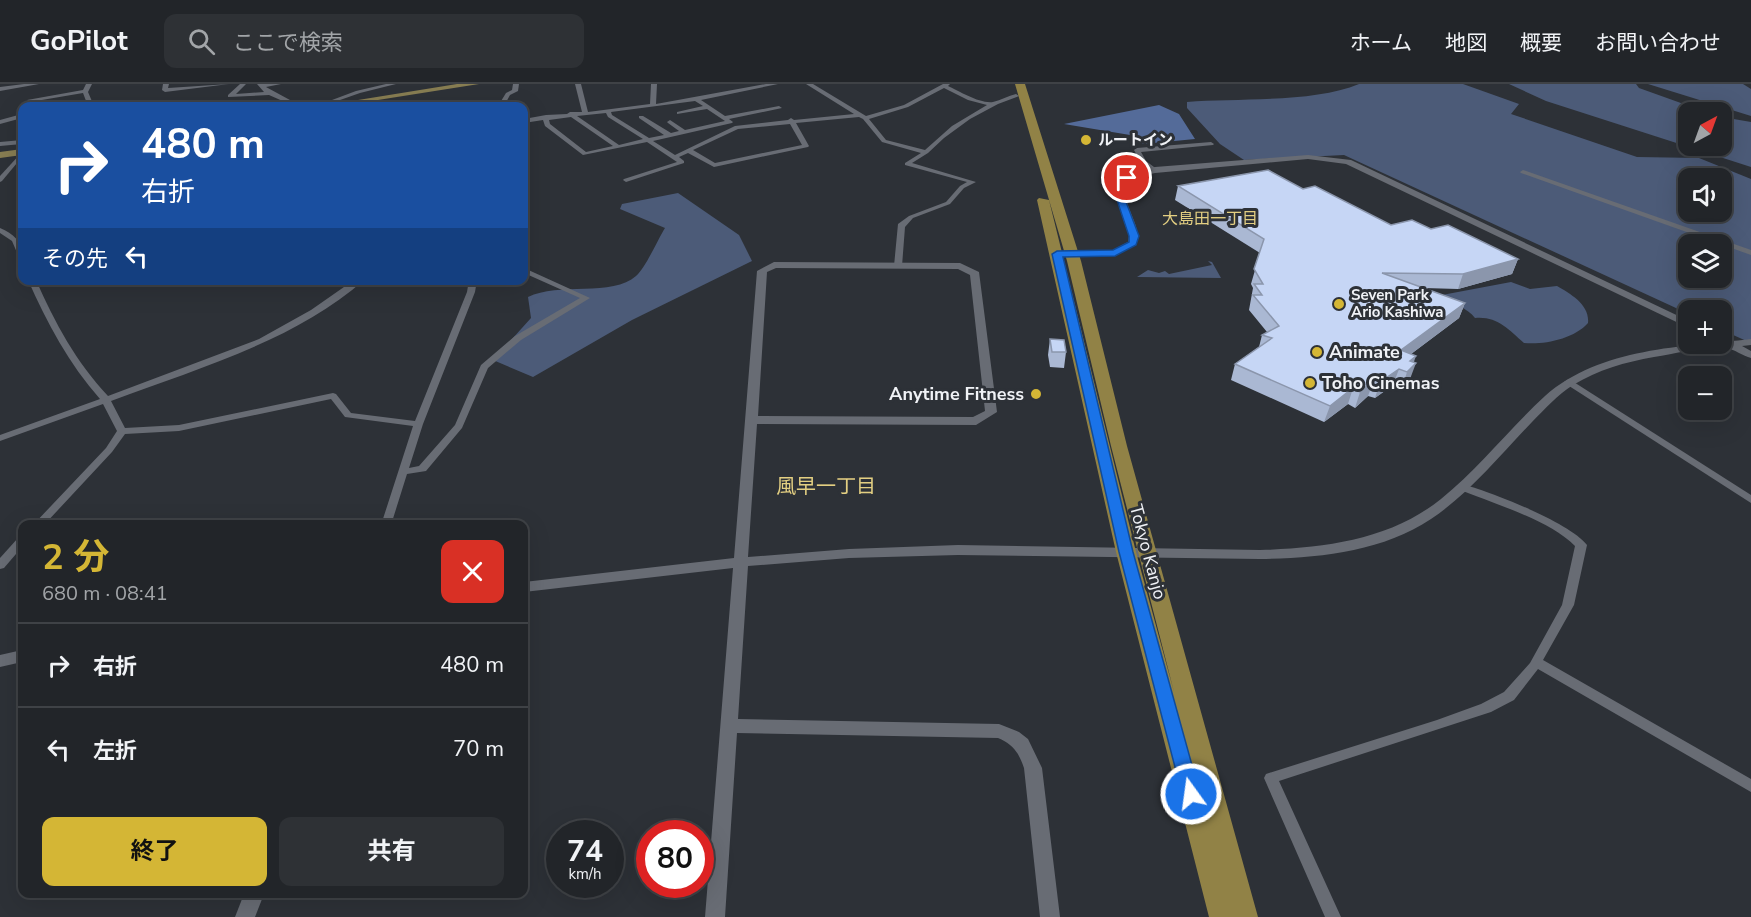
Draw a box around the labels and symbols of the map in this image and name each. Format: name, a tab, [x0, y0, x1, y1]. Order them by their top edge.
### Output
north arrow	[1678, 102, 1732, 156]
place label: ルートイン	[1098, 130, 1173, 150]
marker: ルートイン	[1079, 133, 1093, 147]
pin	[1101, 152, 1152, 203]
district label: 大島田一丁目	[1162, 208, 1258, 230]
place label: Seven Park Ario Kashiwa	[1351, 285, 1444, 322]
marker: Seven Park Ario Kashiwa	[1332, 297, 1346, 311]
place label: Animate	[1329, 340, 1400, 364]
marker: Animate	[1310, 345, 1324, 359]
place label: Toho Cinemas	[1322, 371, 1440, 395]
marker: Toho Cinemas	[1303, 376, 1317, 390]
place label: Anytime Fitness	[889, 382, 1024, 406]
marker: Anytime Fitness	[1029, 387, 1043, 401]
district label: 風早一丁目	[776, 473, 876, 500]
street label: Tokyo Kanjo	[1124, 502, 1172, 602]
position arrow	[1159, 762, 1223, 826]
speed limit sign: 80	[636, 820, 714, 898]

